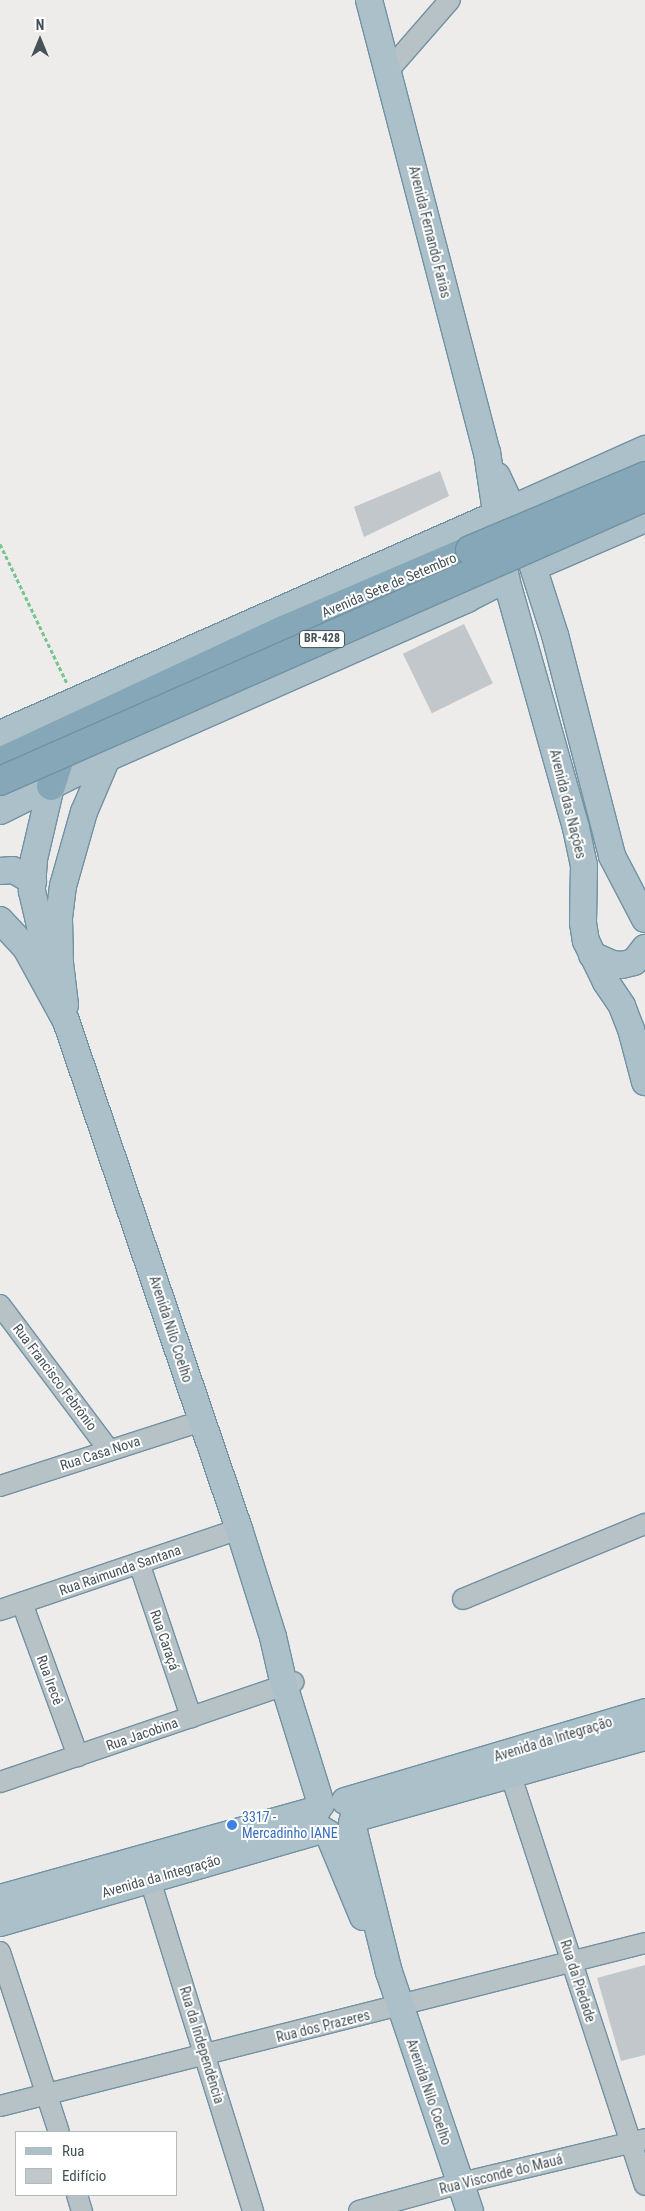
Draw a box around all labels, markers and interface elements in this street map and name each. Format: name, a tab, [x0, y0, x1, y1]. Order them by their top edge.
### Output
north arrow	[15, 15, 65, 65]
text: N	[36, 17, 44, 33]
street label: Avenida Fernando Farias	[405, 164, 455, 300]
street label: Avenida Sete de Setembro	[319, 549, 459, 621]
road number: BR-428	[298, 630, 346, 648]
street label: Avenida das Nações	[546, 748, 590, 860]
street label: Avenida Nilo Coelho	[146, 1274, 196, 1384]
street label: Rua Francisco Febrônio	[9, 1320, 101, 1434]
street label: Rua Casa Nova	[58, 1432, 142, 1474]
street label: Rua Raimunda Santana	[57, 1541, 183, 1599]
street label: Rua Caraçá	[147, 1608, 183, 1672]
street label: Rua Irecê	[33, 1653, 67, 1707]
street label: Avenida da Integração	[492, 1713, 614, 1765]
street label: Rua Jacobina	[104, 1714, 180, 1754]
place label: 3317 - Mercadinho IANE	[242, 1809, 338, 1841]
marker: 3317 - Mercadinho IANE	[226, 1819, 238, 1831]
street label: Avenida da Integração	[100, 1851, 222, 1901]
street label: Rua da Piedade	[557, 1938, 599, 2024]
street label: Rua da Independência	[176, 1984, 228, 2106]
street label: Rua dos Prazeres	[274, 2006, 372, 2046]
street label: Avenida Nilo Coelho	[403, 2037, 455, 2147]
legend	[15, 2131, 178, 2196]
text: Rua	[62, 2142, 84, 2160]
street label: Rua Visconde do Mauá	[438, 2151, 564, 2197]
text: Edifício	[62, 2167, 106, 2185]

